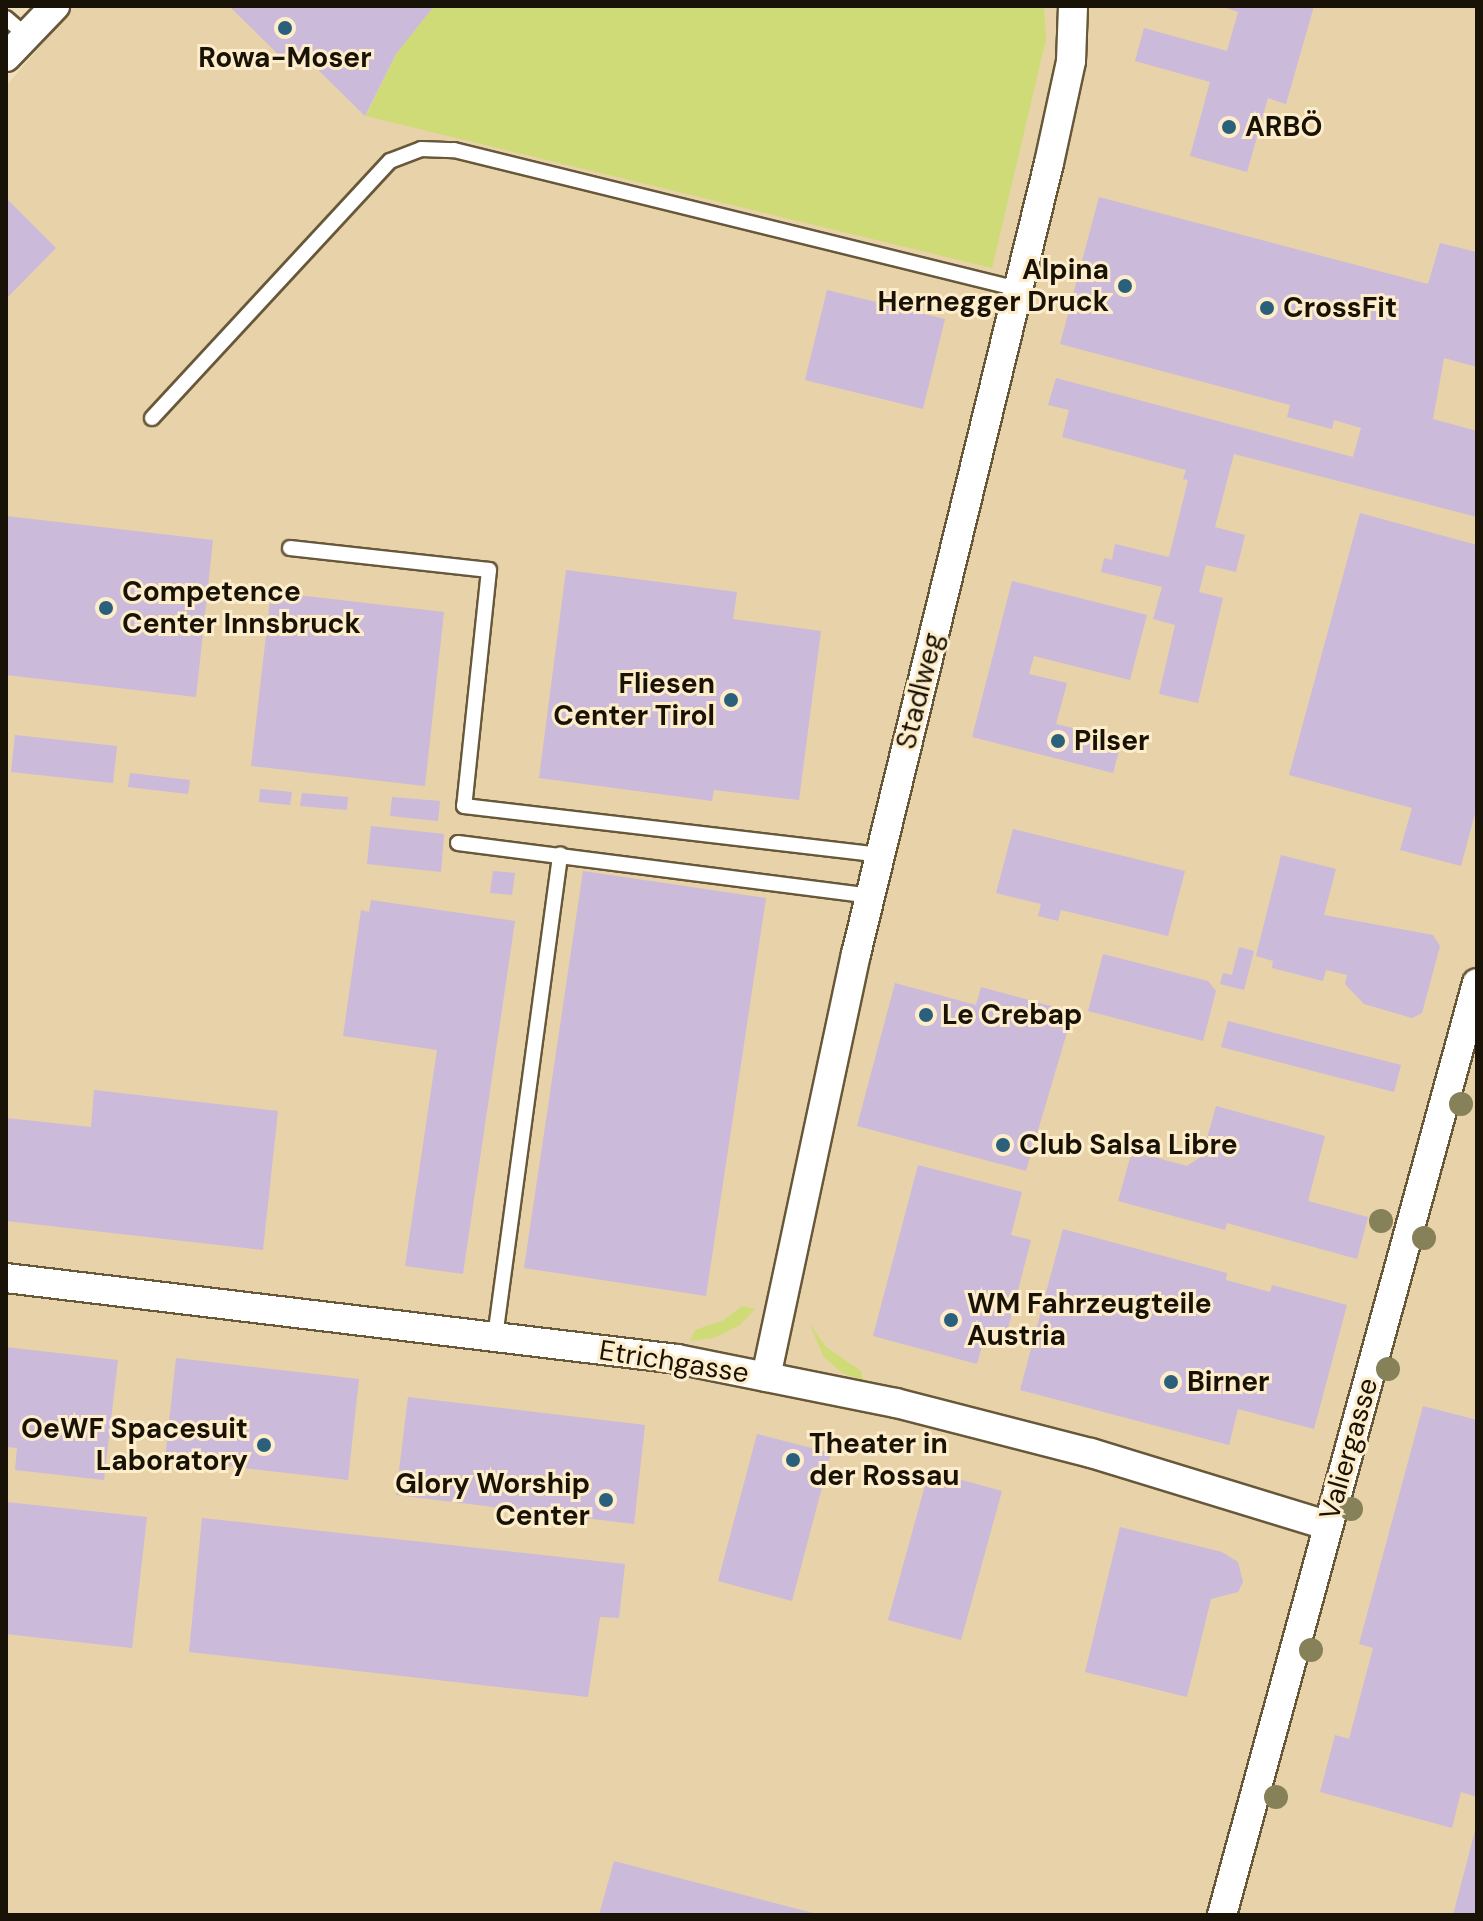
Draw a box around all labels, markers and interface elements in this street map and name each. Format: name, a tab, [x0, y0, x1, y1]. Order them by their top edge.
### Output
marker: Rowa-Moser	[276, 19, 294, 37]
place label: Rowa-Moser	[198, 41, 372, 75]
place label: ARBÖ	[1245, 110, 1322, 144]
marker: ARBÖ	[1220, 118, 1238, 136]
place label: Alpina Hernegger Druck	[878, 253, 1109, 319]
marker: Alpina Hernegger Druck	[1116, 277, 1134, 295]
place label: CrossFit	[1283, 291, 1397, 325]
marker: CrossFit	[1258, 299, 1276, 317]
place label: Competence Center Innsbruck	[122, 575, 361, 641]
marker: Competence Center Innsbruck	[97, 599, 115, 617]
street label: Stadlweg	[889, 629, 951, 753]
place label: Fliesen Center Tirol	[553, 667, 715, 733]
marker: Fliesen Center Tirol	[722, 691, 740, 709]
place label: Pilser	[1074, 724, 1150, 758]
marker: Pilser	[1049, 732, 1067, 750]
place label: Le Crebap	[942, 998, 1082, 1032]
marker: Le Crebap	[917, 1006, 935, 1024]
place label: Club Salsa Libre	[1019, 1128, 1238, 1162]
marker: Club Salsa Libre	[994, 1136, 1012, 1154]
place label: WM Fahrzeugteile Austria	[967, 1287, 1212, 1353]
marker: WM Fahrzeugteile Austria	[942, 1311, 960, 1329]
street label: Etrichgasse	[597, 1334, 751, 1390]
place label: Birner	[1187, 1365, 1270, 1399]
marker: Birner	[1162, 1373, 1180, 1391]
street label: Valiergasse	[1313, 1374, 1385, 1524]
place label: OeWF Spacesuit Laboratory	[21, 1412, 248, 1478]
place label: Theater in der Rossau	[809, 1427, 960, 1493]
marker: OeWF Spacesuit Laboratory	[255, 1436, 273, 1454]
marker: Theater in der Rossau	[784, 1451, 802, 1469]
place label: Glory Worship Center	[395, 1467, 590, 1533]
marker: Glory Worship Center	[597, 1491, 615, 1509]

